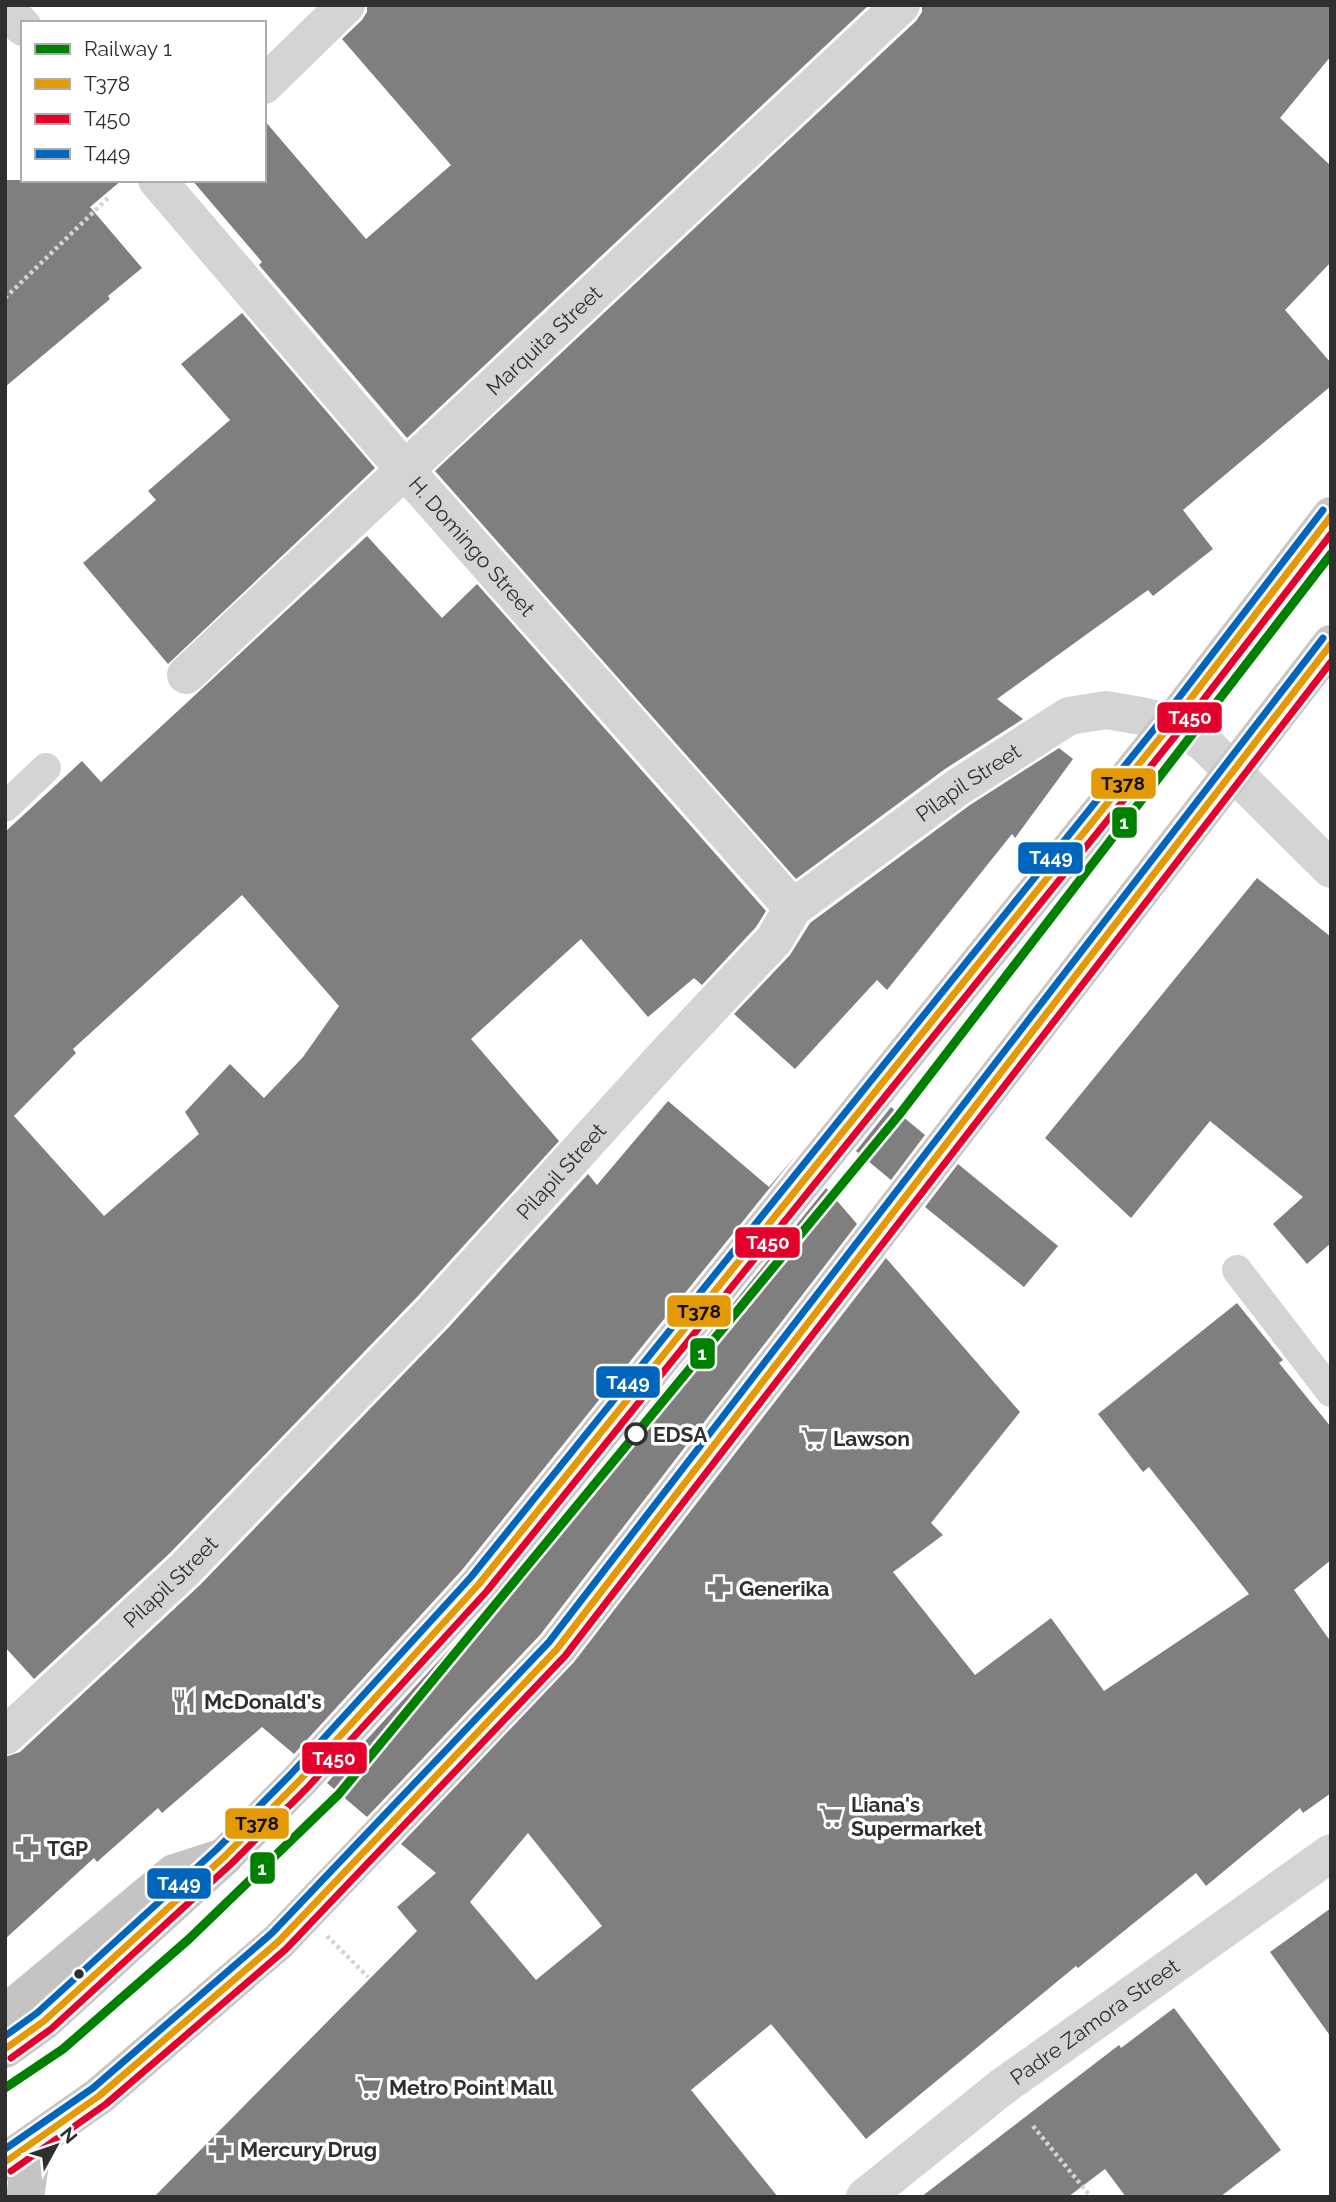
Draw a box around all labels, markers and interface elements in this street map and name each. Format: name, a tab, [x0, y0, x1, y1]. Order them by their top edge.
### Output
legend	[21, 21, 266, 182]
text: Railway 1	[84, 36, 172, 61]
text: T378	[84, 71, 130, 96]
text: T450	[84, 106, 131, 131]
text: T449	[84, 141, 130, 166]
street label: Marquita Street	[481, 280, 606, 400]
street label: H. Domingo Street	[404, 471, 540, 621]
line badge: T450	[1156, 701, 1223, 734]
text: T450	[1168, 706, 1212, 728]
street label: Pilapil Street	[911, 738, 1025, 826]
line badge: T378	[1090, 767, 1157, 800]
text: T378	[1101, 772, 1145, 794]
line badge: 1	[1111, 806, 1138, 839]
text: 1	[1119, 811, 1129, 833]
line badge: T449	[1017, 841, 1084, 875]
text: T449	[1029, 846, 1073, 868]
street label: Pilapil Street	[511, 1118, 611, 1224]
line badge: T450	[734, 1226, 801, 1259]
text: T450	[746, 1231, 790, 1253]
line badge: T378	[666, 1294, 732, 1328]
text: T378	[677, 1300, 721, 1322]
line badge: 1	[689, 1337, 716, 1370]
text: 1	[697, 1342, 707, 1364]
line badge: T449	[595, 1365, 661, 1399]
text: T449	[606, 1371, 650, 1393]
place label: EDSA	[653, 1422, 708, 1447]
marker: EDSA	[625, 1423, 647, 1445]
supermarket icon: Lawson	[799, 1424, 827, 1452]
place label: Lawson	[833, 1426, 910, 1451]
street label: Pilapil Street	[118, 1531, 222, 1633]
pharmacy icon: Generika	[705, 1574, 733, 1602]
place label: Generika	[739, 1576, 829, 1601]
restaurant icon: McDonald's	[170, 1687, 198, 1715]
place label: McDonald's	[204, 1689, 322, 1714]
line badge: T450	[301, 1741, 368, 1775]
text: T450	[312, 1747, 356, 1769]
place label: Liana's Supermarket	[851, 1792, 982, 1841]
supermarket icon: Liana's Supermarket	[817, 1802, 845, 1830]
line badge: T378	[224, 1807, 290, 1840]
text: T378	[235, 1812, 279, 1834]
pharmacy icon: TGP	[13, 1834, 41, 1862]
place label: TGP	[47, 1836, 88, 1861]
line badge: 1	[249, 1851, 276, 1885]
text: 1	[257, 1857, 267, 1879]
line badge: T449	[146, 1867, 212, 1900]
text: T449	[157, 1872, 201, 1894]
street label: Padre Zamora Street	[1005, 1953, 1184, 2090]
unlabelled marker	[72, 1967, 86, 1981]
supermarket icon: Metro Point Mall	[355, 2073, 383, 2101]
place label: Metro Point Mall	[389, 2075, 554, 2100]
north arrow	[21, 2111, 91, 2181]
text: N	[56, 2122, 82, 2148]
pharmacy icon: Mercury Drug	[206, 2135, 234, 2163]
place label: Mercury Drug	[240, 2137, 377, 2162]

